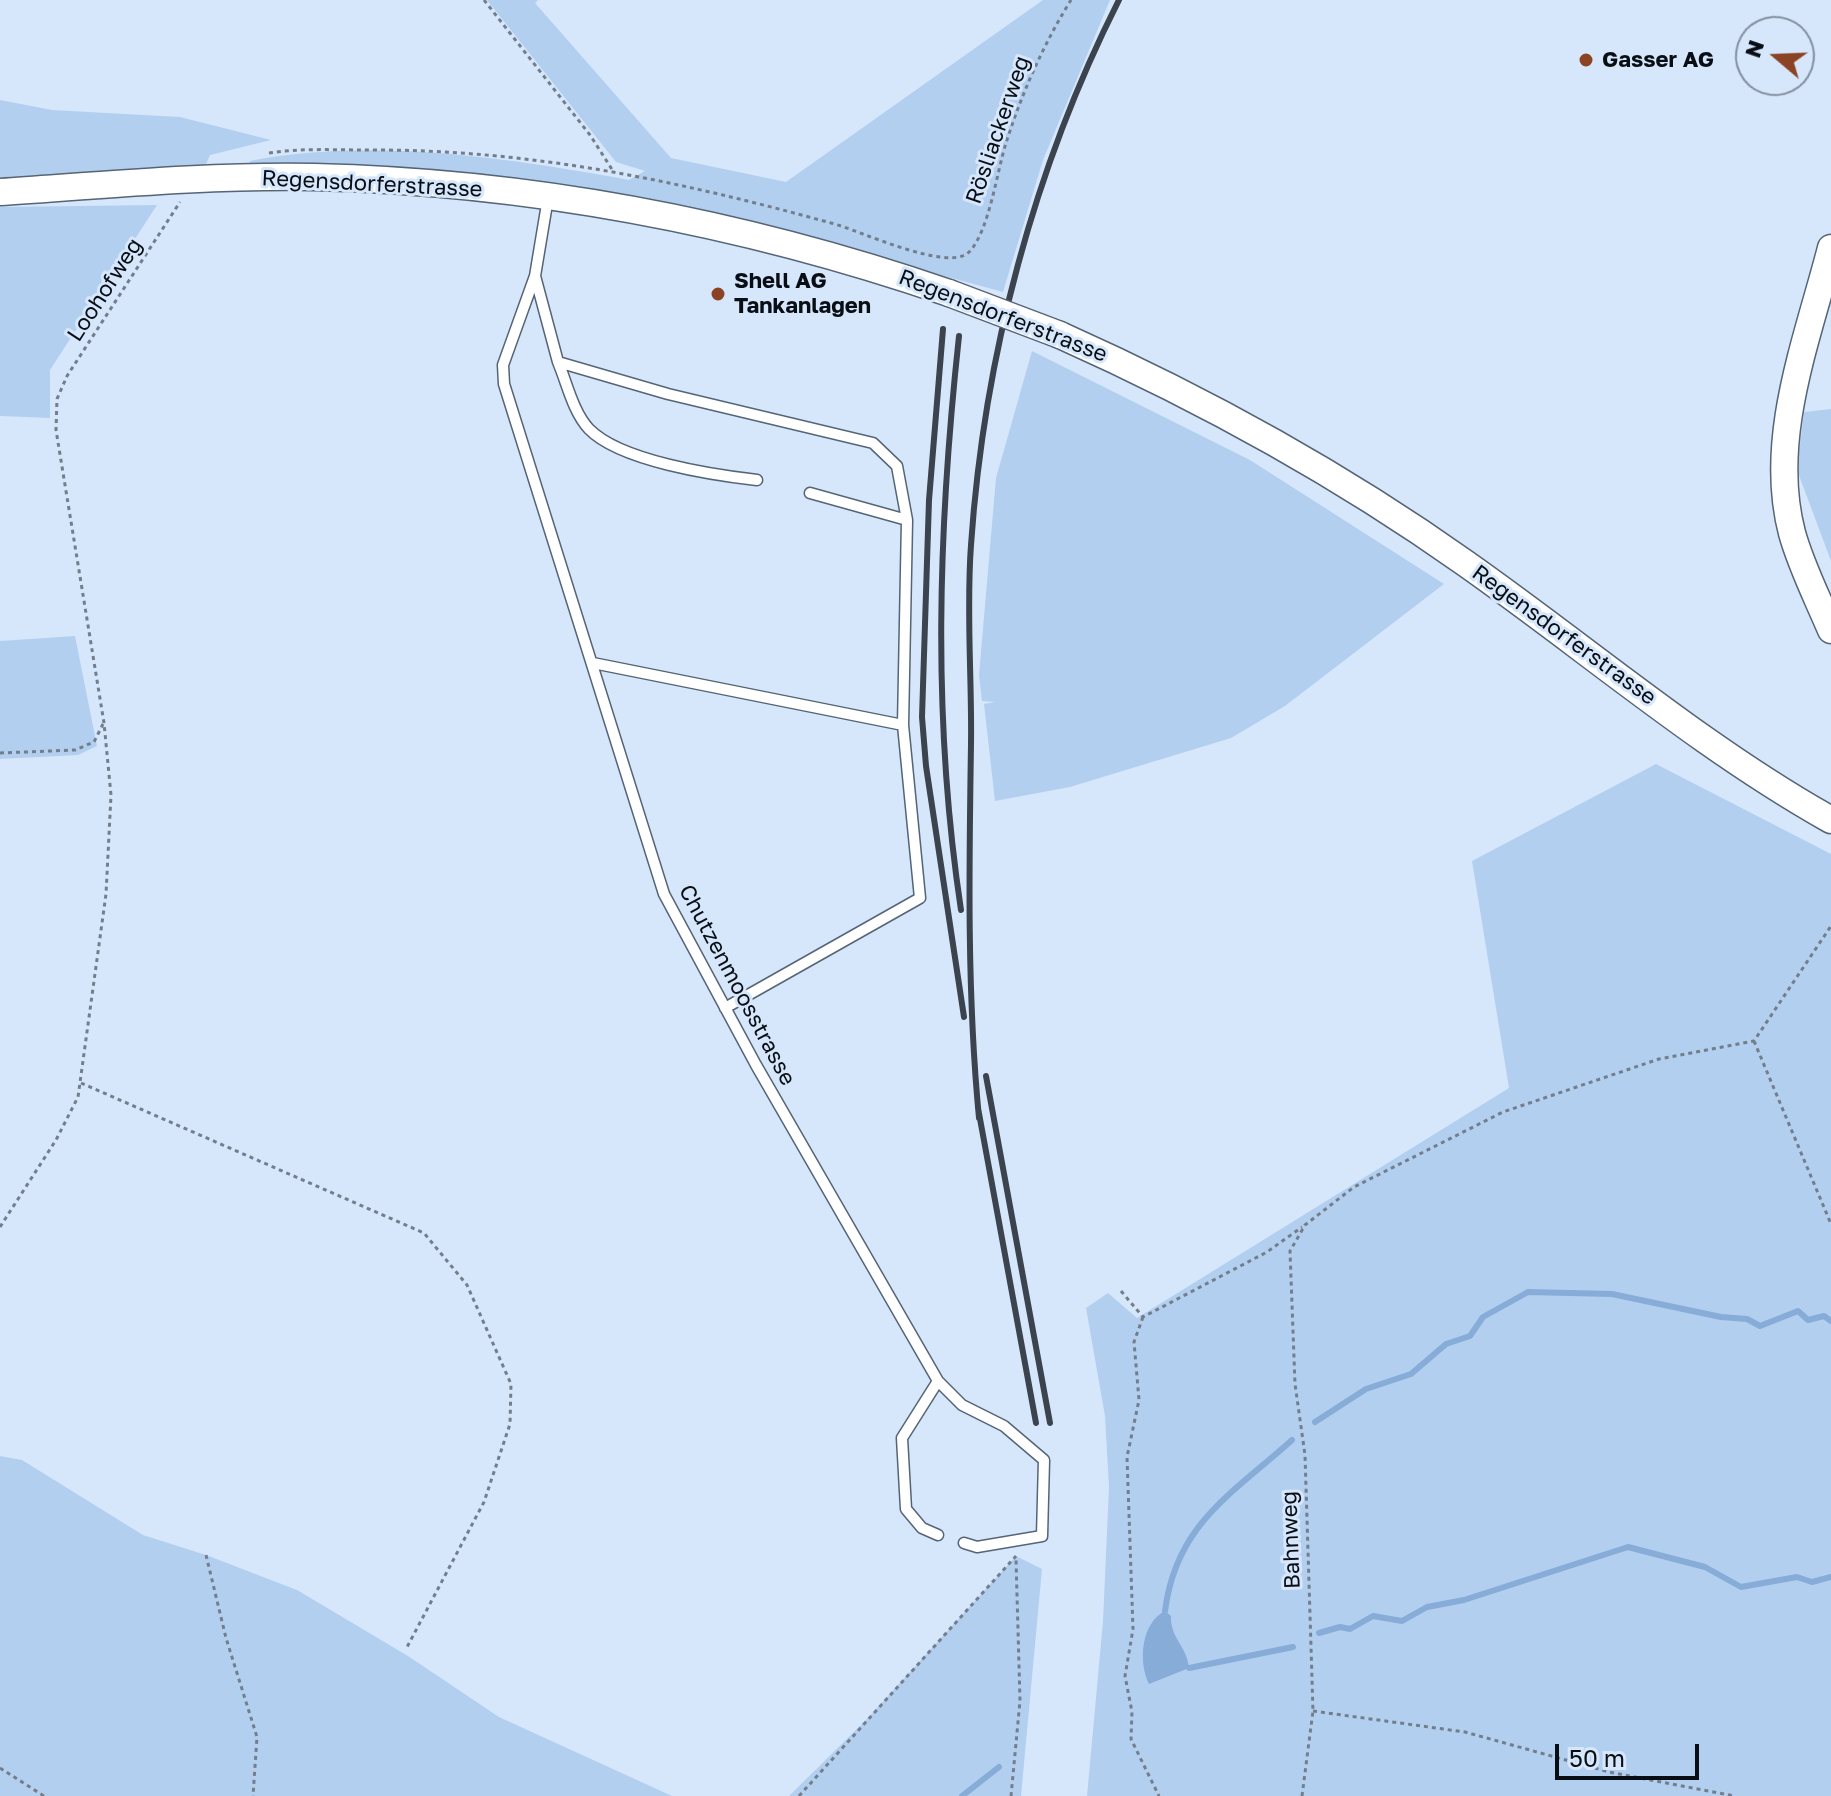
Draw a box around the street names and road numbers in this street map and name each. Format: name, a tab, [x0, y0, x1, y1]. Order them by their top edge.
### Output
street label: Rösliackerweg	[960, 53, 1036, 207]
street label: Regensdorferstrasse	[261, 165, 483, 203]
street label: Loohofweg	[62, 234, 148, 346]
street label: Regensdorferstrasse	[895, 264, 1111, 368]
street label: Regensdorferstrasse	[1467, 559, 1661, 711]
street label: Chutzenmoosstrasse	[673, 880, 801, 1090]
street label: Bahnweg	[1276, 1491, 1306, 1589]

